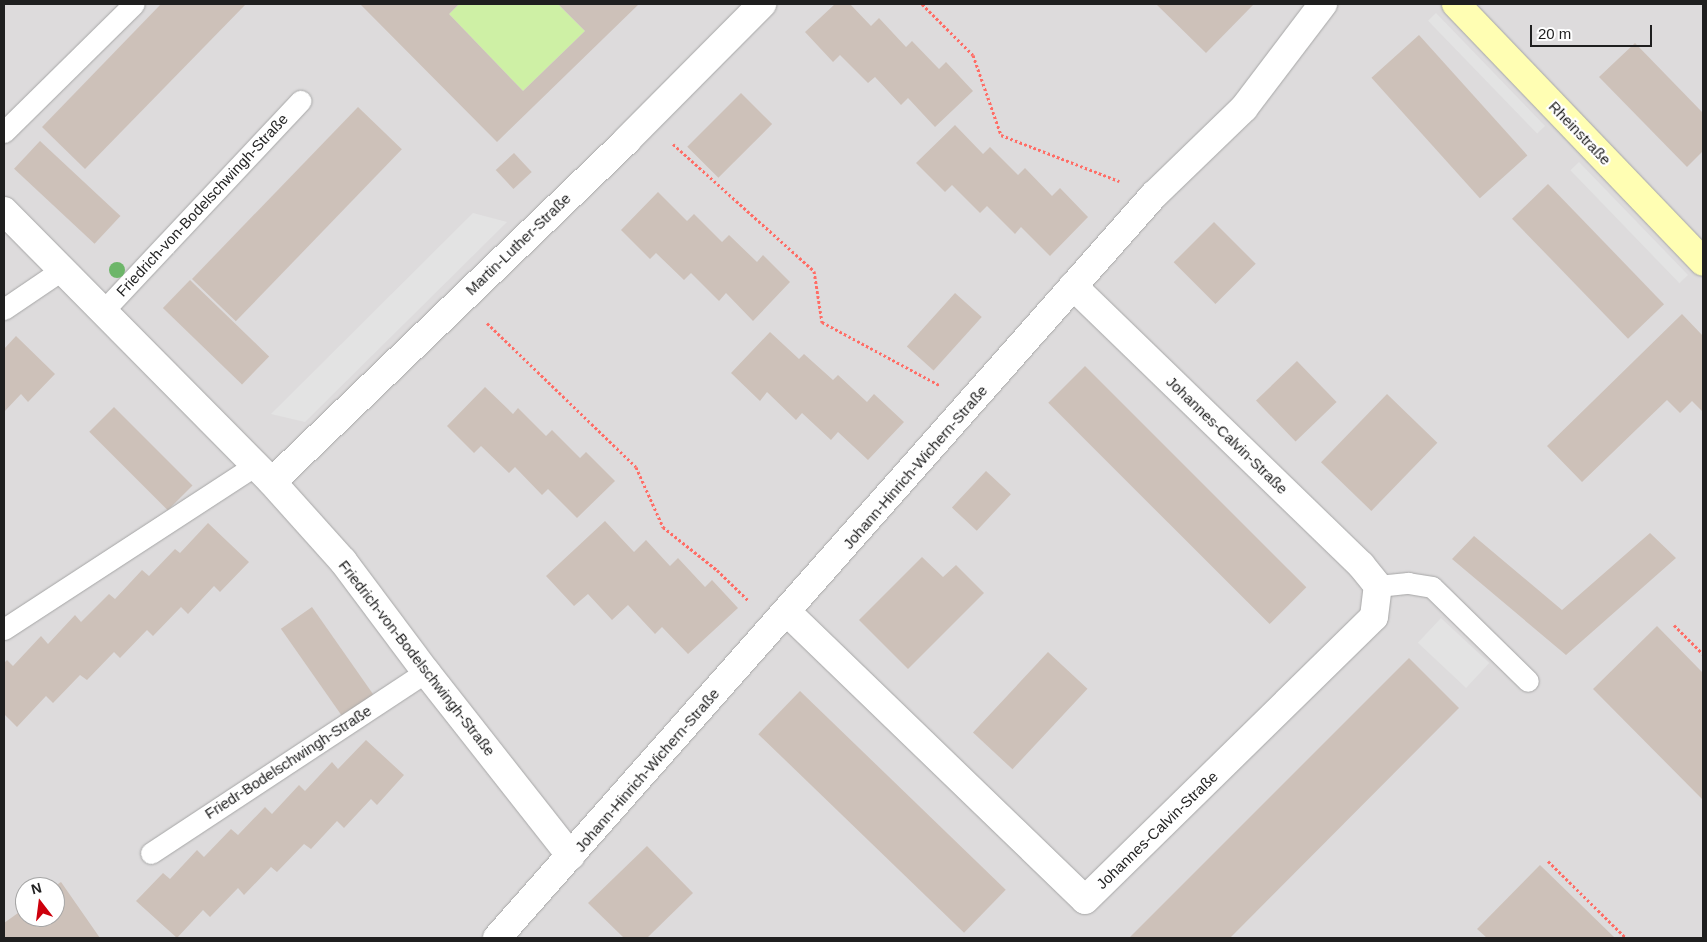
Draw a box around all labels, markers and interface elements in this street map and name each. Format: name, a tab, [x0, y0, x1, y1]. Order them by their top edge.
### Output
scale bar	[1532, 15, 1654, 47]
text: 20 m	[1538, 25, 1571, 42]
street label: Rheinstraße	[1545, 97, 1615, 169]
street label: Friedrich-von-Bodelschwingh-Straße	[112, 110, 292, 300]
street label: Martin-Luther-Straße	[462, 189, 574, 299]
street label: Johannes-Calvin-Straße	[1163, 372, 1291, 498]
street label: Johann-Hinrich-Wichern-Straße	[839, 382, 991, 552]
street label: Friedrich-von-Bodelschwingh-Straße	[335, 557, 499, 759]
street label: Johann-Hinrich-Wichern-Straße	[571, 685, 723, 855]
street label: Friedr-Bodelschwingh-Straße	[201, 701, 375, 823]
street label: Johannes-Calvin-Straße	[1093, 767, 1221, 893]
north arrow	[15, 877, 65, 927]
text: N	[29, 879, 43, 898]

